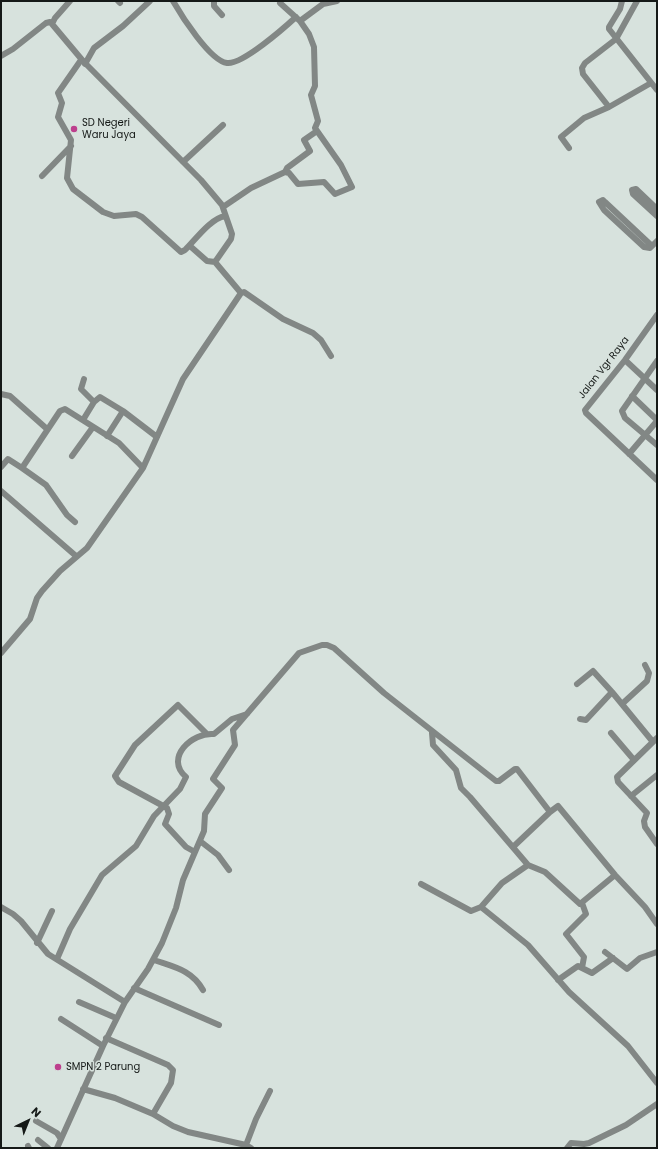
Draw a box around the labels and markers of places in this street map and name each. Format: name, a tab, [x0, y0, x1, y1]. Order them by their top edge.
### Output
place label: SD Negeri Waru Jaya	[82, 117, 136, 140]
marker: SD Negeri Waru Jaya	[69, 124, 79, 134]
place label: SMPN 2 Parung	[66, 1061, 140, 1073]
marker: SMPN 2 Parung	[53, 1062, 63, 1072]

